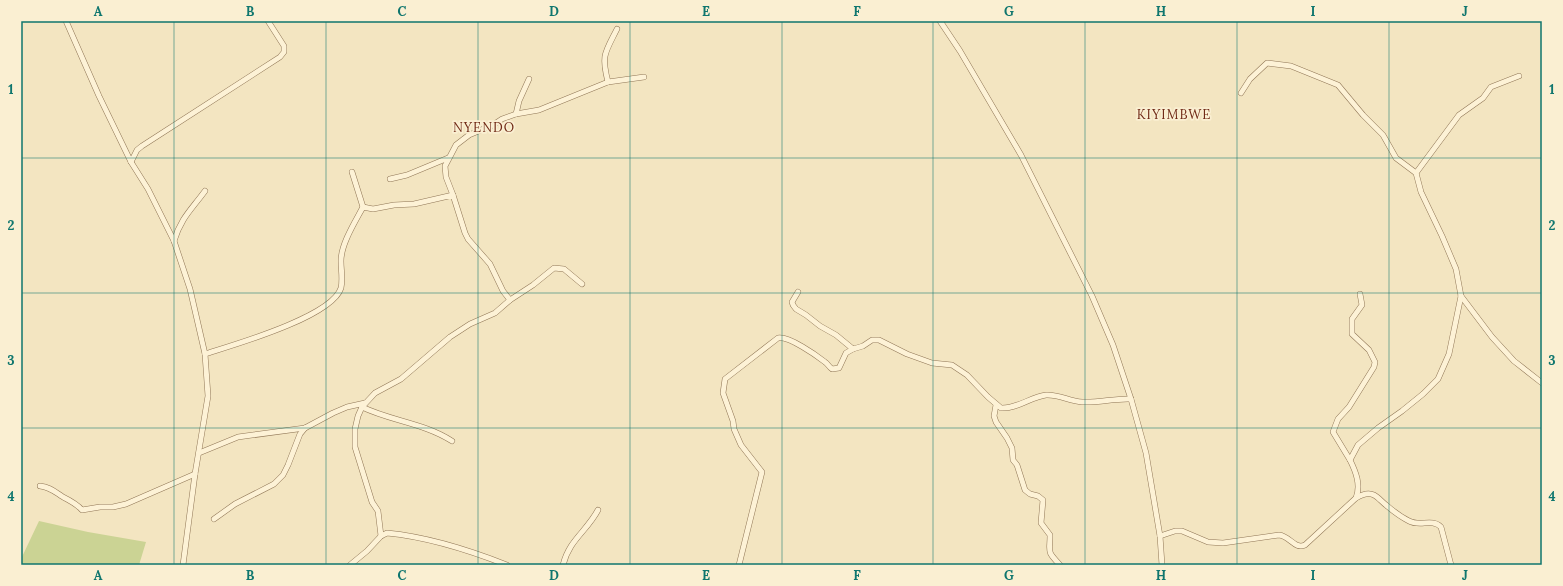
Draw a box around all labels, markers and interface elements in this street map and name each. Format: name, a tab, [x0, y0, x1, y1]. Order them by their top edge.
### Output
text: A	[94, 3, 103, 20]
text: B	[246, 3, 255, 20]
text: C	[398, 3, 407, 20]
text: D	[549, 3, 559, 20]
text: E	[702, 3, 710, 20]
text: F	[853, 3, 861, 20]
text: G	[1004, 3, 1014, 20]
text: H	[1156, 3, 1166, 20]
text: I	[1310, 3, 1316, 20]
text: J	[1462, 3, 1468, 20]
text: 1	[8, 81, 14, 98]
text: 1	[1549, 81, 1555, 98]
district label: KIYIMBWE	[1137, 106, 1211, 123]
district label: NYENDO	[453, 119, 515, 136]
text: 2	[8, 217, 15, 234]
text: 2	[1549, 217, 1556, 234]
text: 3	[7, 352, 15, 369]
text: 3	[1548, 352, 1556, 369]
text: 4	[7, 488, 15, 505]
text: 4	[1548, 488, 1556, 505]
text: A	[94, 567, 103, 584]
text: B	[246, 567, 255, 584]
text: C	[398, 567, 407, 584]
text: D	[549, 567, 559, 584]
text: E	[702, 567, 710, 584]
text: F	[853, 567, 861, 584]
text: G	[1004, 567, 1014, 584]
text: H	[1156, 567, 1166, 584]
text: I	[1310, 567, 1316, 584]
text: J	[1462, 567, 1468, 584]

